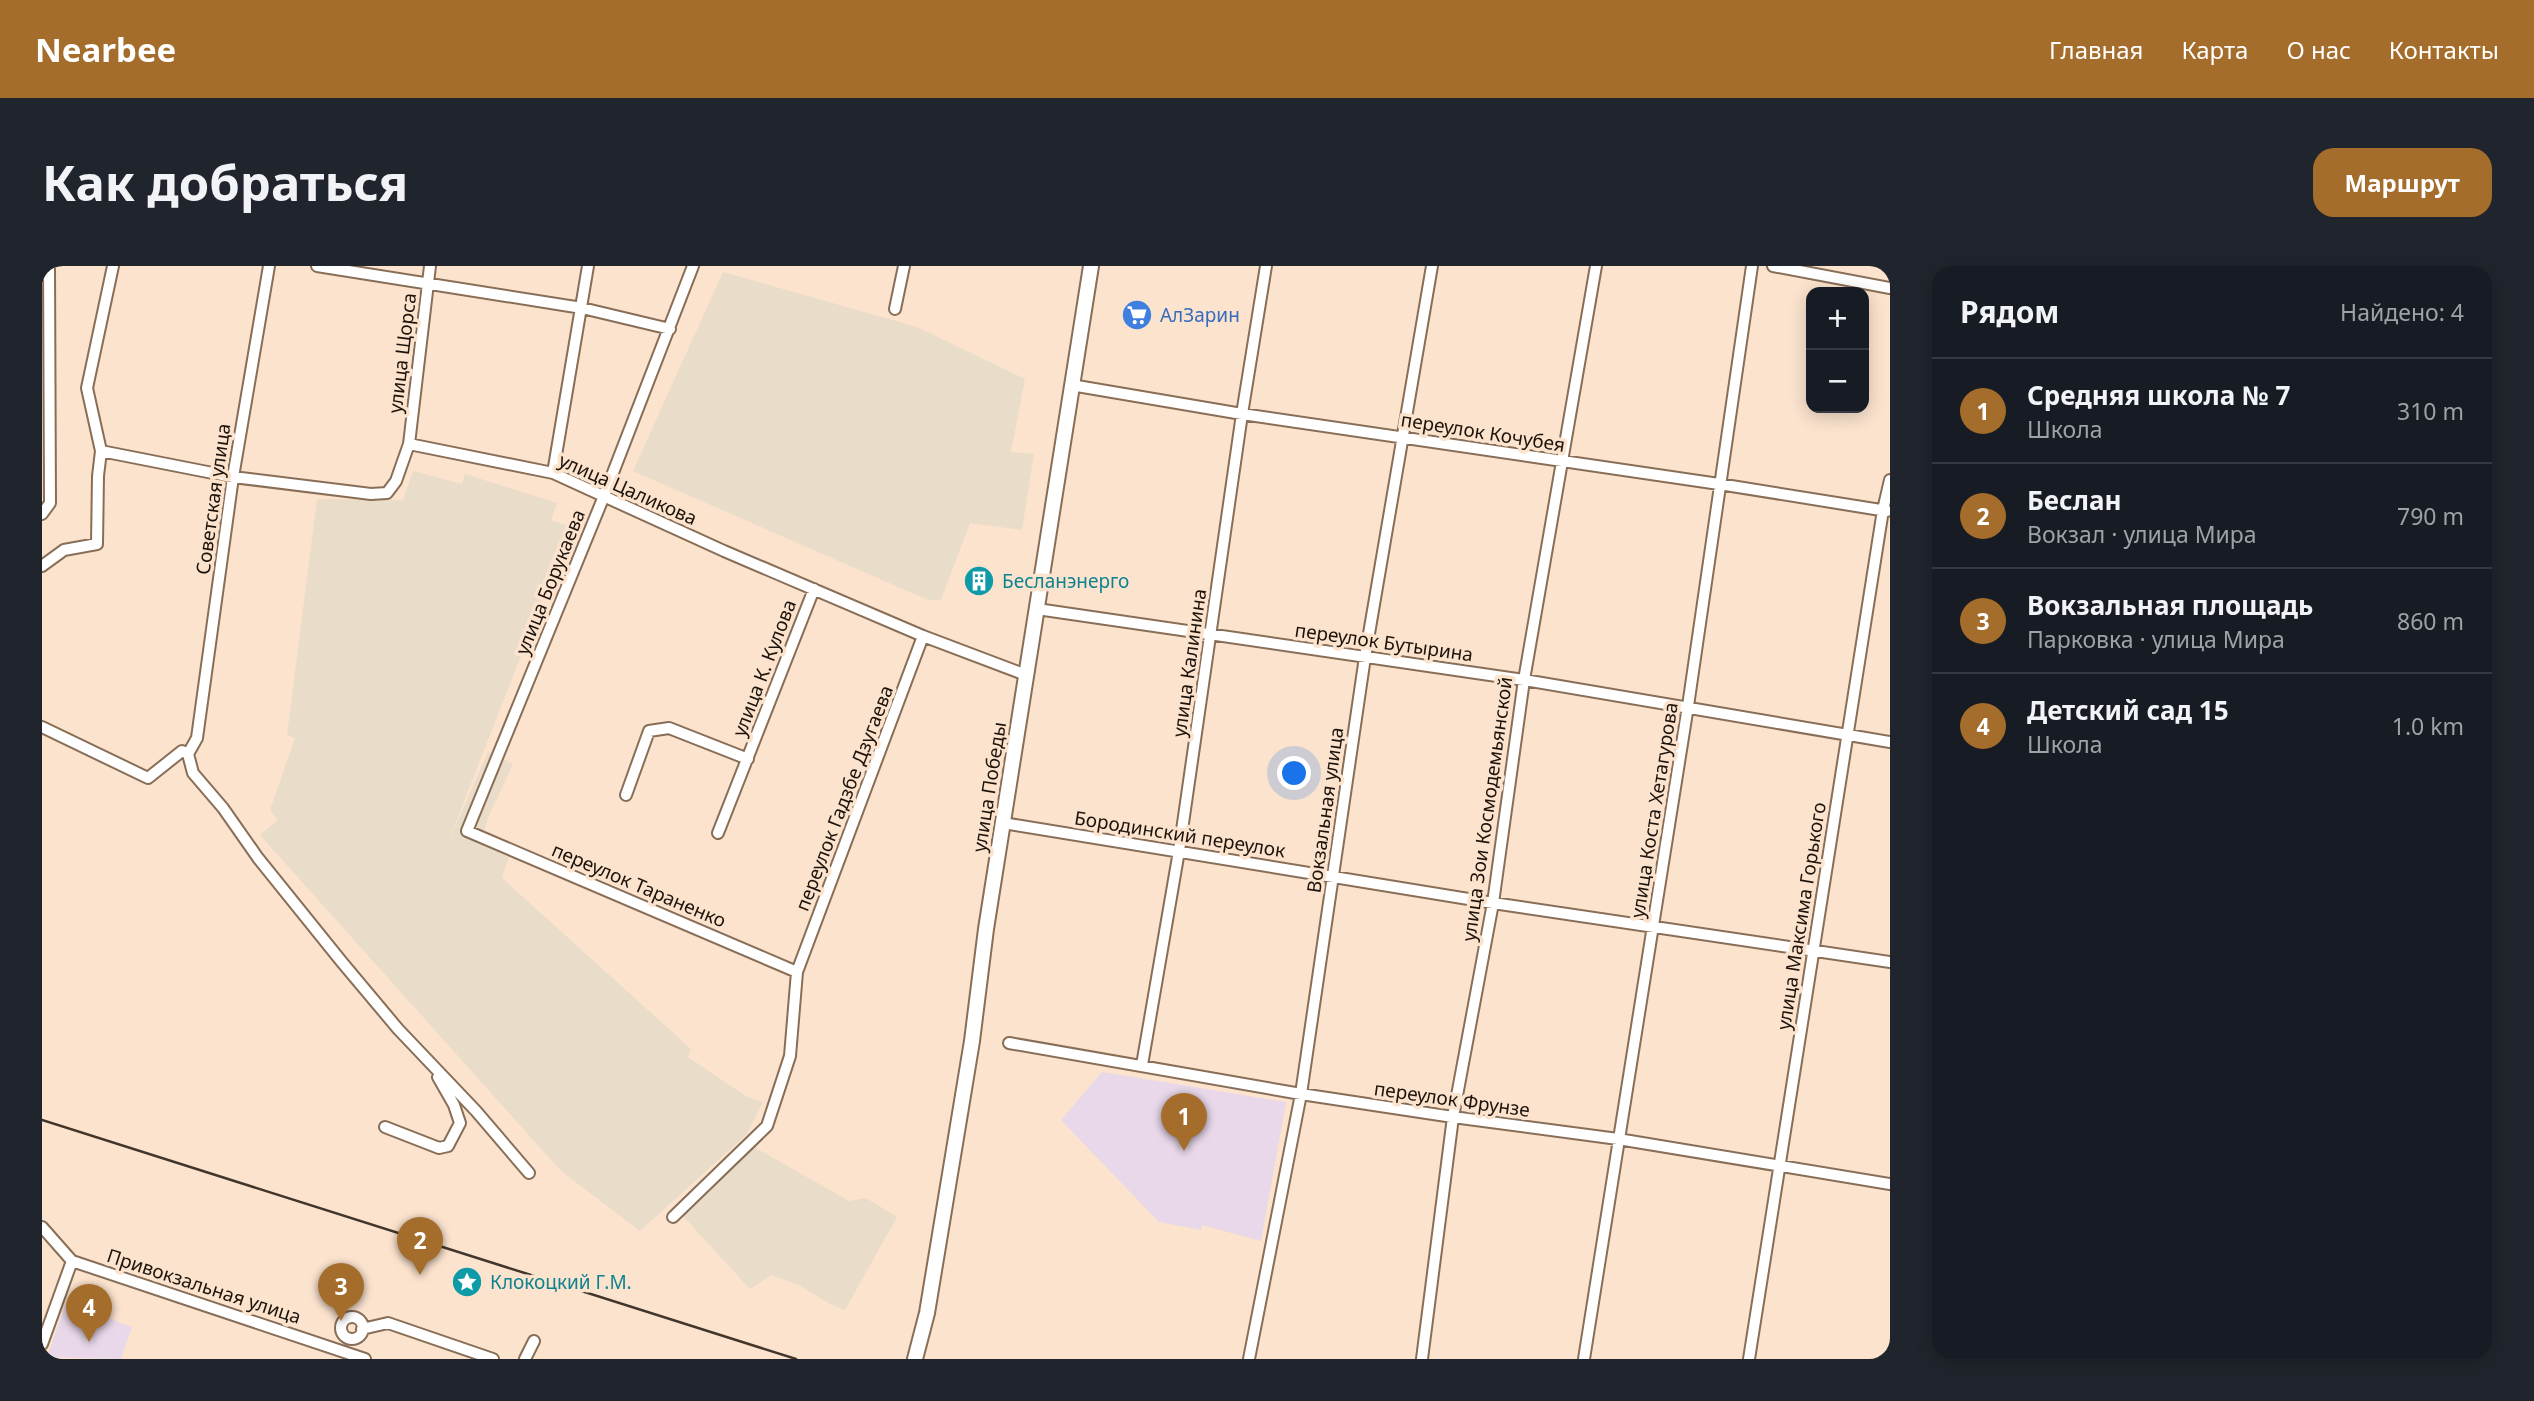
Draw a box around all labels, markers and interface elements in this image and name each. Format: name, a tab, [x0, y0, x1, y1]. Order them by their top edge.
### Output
text: Nearbee	[35, 27, 176, 72]
text: Главная	[2049, 33, 2143, 66]
text: Карта	[2181, 33, 2248, 66]
text: О нас	[2286, 33, 2351, 66]
text: Контакты	[2389, 33, 2499, 66]
button: Маршрут	[2313, 148, 2492, 217]
text: Как добраться	[42, 149, 408, 215]
map controls	[1806, 287, 1869, 413]
button: +	[1806, 287, 1869, 350]
street label: улица Щорса	[382, 291, 422, 415]
text: Рядом	[1960, 291, 2059, 332]
text: Найдено: 4	[2340, 296, 2464, 328]
supermarket icon: АлЗарин	[1120, 298, 1154, 332]
place label: АлЗарин	[1160, 302, 1240, 328]
button: −	[1806, 350, 1869, 413]
text: Средняя школа № 7	[2027, 377, 2290, 413]
text: 1	[1976, 395, 1990, 427]
text: 310 m	[2397, 395, 2464, 427]
street label: переулок Кочубея	[1399, 406, 1567, 458]
text: Школа	[2027, 413, 2103, 445]
street label: Советская улица	[190, 422, 236, 576]
street label: улица Цаликова	[555, 447, 701, 531]
text: Беслан	[2027, 482, 2121, 518]
text: 2	[1976, 500, 1990, 532]
text: 790 m	[2397, 500, 2464, 532]
street label: улица Борукаева	[509, 506, 591, 658]
text: Вокзал · улица Мира	[2027, 518, 2257, 550]
building icon: Бесланэнерго	[962, 564, 996, 598]
place label: Бесланэнерго	[1002, 568, 1129, 594]
street label: улица Калинина	[1166, 587, 1212, 739]
text: Вокзальная площадь	[2027, 587, 2313, 623]
street label: улица К. Кулова	[726, 596, 802, 740]
text: 3	[1976, 605, 1990, 637]
text: 860 m	[2397, 605, 2464, 637]
street label: переулок Бутырина	[1293, 617, 1475, 667]
text: Парковка · улица Мира	[2027, 623, 2285, 655]
street label: улица Зои Космодемьянской	[1456, 675, 1518, 943]
street label: переулок Гадзбе Дзугаева	[789, 681, 899, 915]
text: Детский сад 15	[2027, 692, 2229, 728]
street label: улица Коста Хетагурова	[1624, 700, 1684, 920]
text: 4	[1976, 710, 1990, 742]
text: 1.0 km	[2392, 710, 2464, 742]
street label: улица Победы	[966, 720, 1012, 854]
street label: Вокзальная улица	[1301, 725, 1349, 895]
text: Школа	[2027, 728, 2103, 760]
your location	[1277, 756, 1311, 790]
street label: улица Максима Горького	[1770, 800, 1832, 1032]
street label: Бородинский переулок	[1073, 804, 1287, 864]
street label: переулок Тараненко	[548, 837, 730, 933]
street label: переулок Фрунзе	[1372, 1075, 1532, 1123]
pin: 1	[1161, 1093, 1207, 1151]
pin: 2	[397, 1217, 443, 1275]
street label: Привокзальная улица	[104, 1242, 304, 1330]
pin: 3	[318, 1263, 364, 1321]
place icon: Клокоцкий Г.М.	[450, 1265, 484, 1299]
place label: Клокоцкий Г.М.	[490, 1269, 632, 1295]
pin: 4	[66, 1284, 112, 1342]

